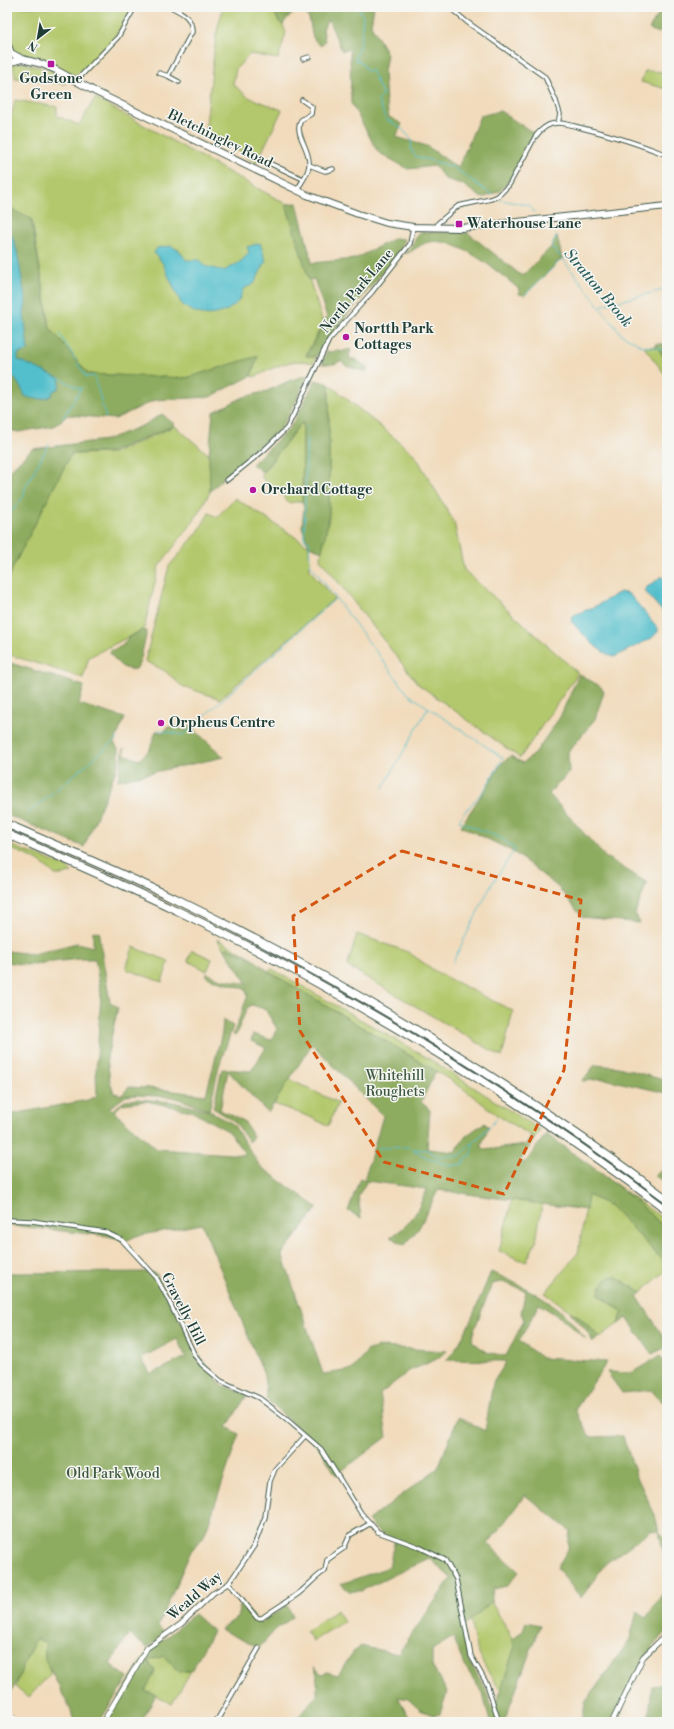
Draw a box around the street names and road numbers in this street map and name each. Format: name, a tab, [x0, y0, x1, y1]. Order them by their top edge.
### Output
street label: Bletchingley Road	[164, 105, 276, 172]
street label: North Park Lane	[316, 245, 398, 337]
street label: Gravelly Hill	[157, 1270, 209, 1348]
street label: Weald Way	[163, 1567, 226, 1625]

